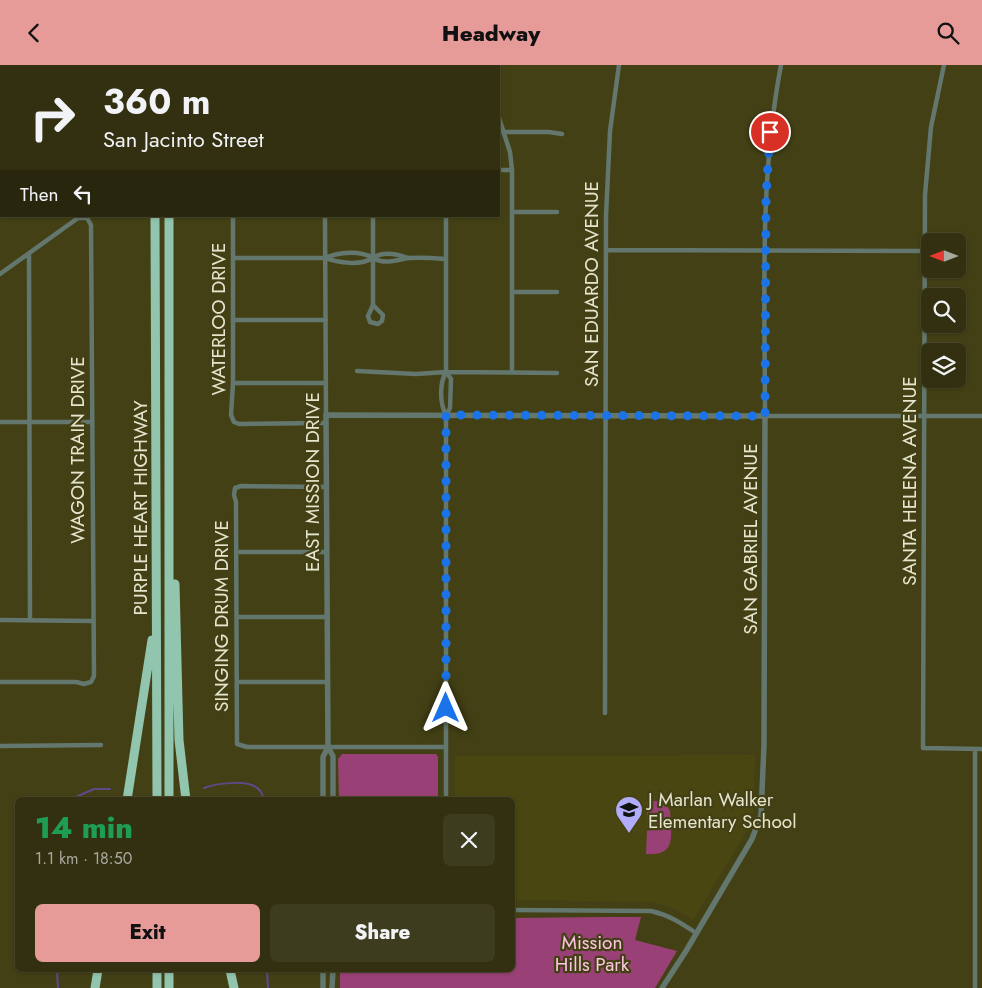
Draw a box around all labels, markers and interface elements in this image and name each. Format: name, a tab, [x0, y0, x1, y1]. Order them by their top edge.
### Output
text: Headway	[442, 17, 540, 49]
icon: back	[20, 19, 48, 47]
icon: search	[934, 19, 962, 47]
text: 360 m	[103, 77, 211, 127]
icon: right	[20, 85, 85, 150]
pin	[749, 111, 791, 153]
icon: arrive	[756, 118, 784, 146]
text: San Jacinto Street	[103, 123, 264, 155]
icon: left	[69, 180, 97, 208]
text: Then	[20, 181, 59, 208]
street label: SAN EDUARDO AVENUE	[578, 181, 605, 387]
north arrow	[921, 233, 966, 277]
map controls	[921, 233, 966, 388]
street label: WATERLOO DRIVE	[205, 243, 232, 395]
button: search	[921, 288, 966, 333]
button: layers	[921, 343, 966, 388]
street label: WAGON TRAIN DRIVE	[64, 356, 91, 544]
street label: SANTA HELENA AVENUE	[896, 376, 923, 586]
street label: EAST MISSION DRIVE	[299, 392, 326, 572]
street label: PURPLE HEART HIGHWAY	[127, 400, 154, 616]
street label: SAN GABRIEL AVENUE	[737, 443, 764, 635]
street label: SINGING DRUM DRIVE	[208, 520, 235, 712]
position arrow	[419, 681, 471, 733]
place label: J Marlan Walker Elementary School	[645, 786, 797, 835]
school or university icon: J Marlan Walker Elementary School	[614, 795, 644, 834]
text: 14 min	[35, 806, 133, 849]
button: close	[443, 814, 495, 866]
text: 1.1 km · 18:50	[35, 847, 132, 870]
button: Exit	[35, 904, 260, 962]
button: Share	[270, 904, 495, 962]
park label: Mission Hills Park	[555, 929, 630, 978]

